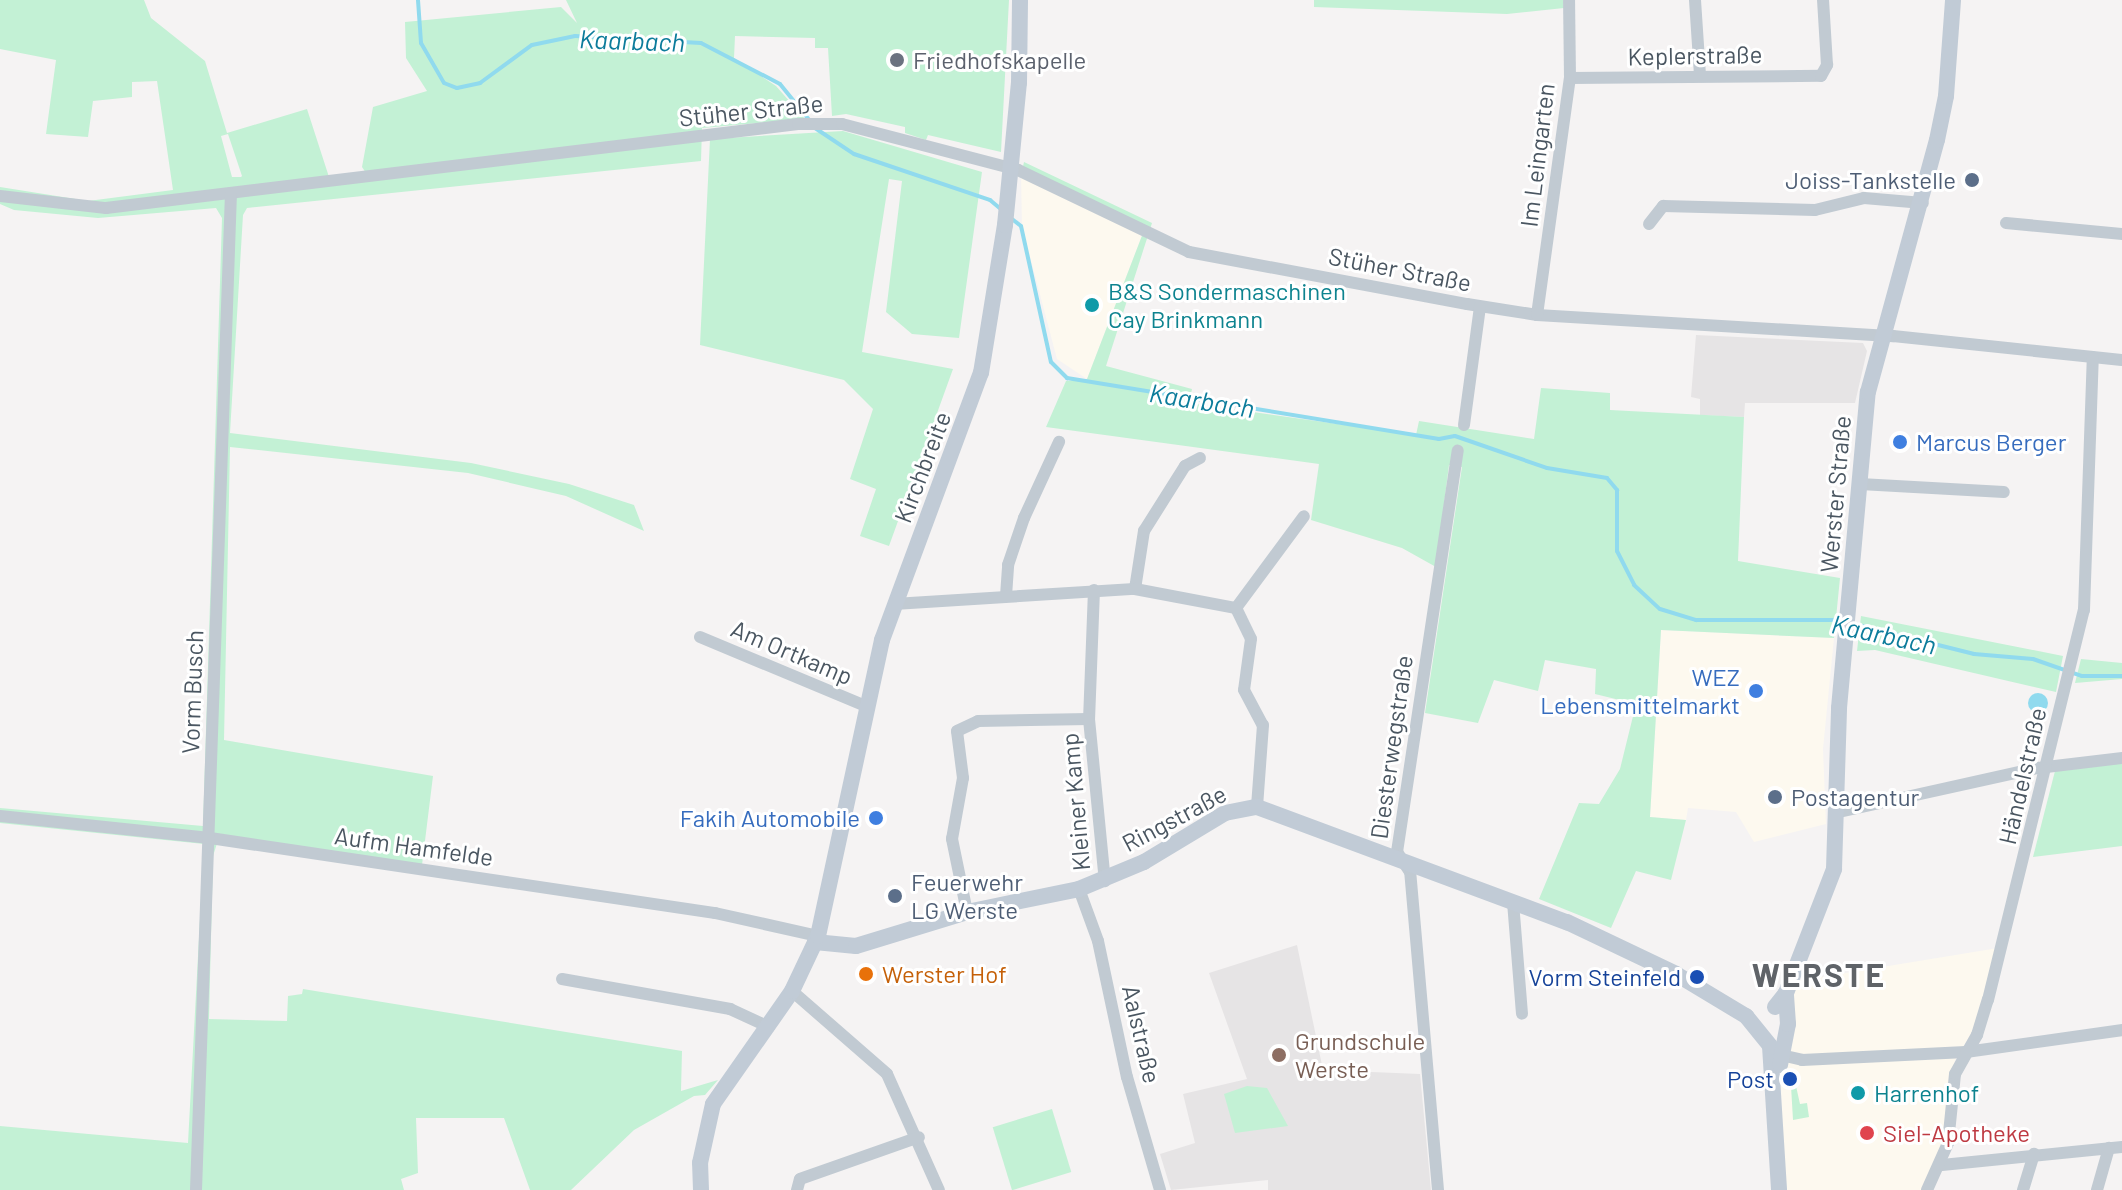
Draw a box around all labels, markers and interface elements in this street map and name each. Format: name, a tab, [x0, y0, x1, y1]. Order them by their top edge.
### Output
water label: Kaarbach	[578, 23, 686, 57]
street label: Keplerstraße	[1627, 39, 1763, 71]
place label: Friedhofskapelle	[913, 46, 1086, 74]
marker: Friedhofskapelle	[888, 51, 906, 69]
street label: Im Leingarten	[1514, 81, 1560, 229]
street label: Stüher Straße	[678, 88, 824, 132]
place label: Joiss-Tankstelle	[1785, 166, 1956, 194]
marker: Joiss-Tankstelle	[1963, 171, 1981, 189]
street label: Stüher Straße	[1326, 241, 1474, 297]
place label: B&S Sondermaschinen Cay Brinkmann	[1108, 277, 1346, 333]
marker: B&S Sondermaschinen Cay Brinkmann	[1083, 296, 1101, 314]
water label: Kaarbach	[1147, 376, 1257, 424]
street label: Kirchbreite	[888, 407, 956, 527]
street label: Werster Straße	[1814, 414, 1856, 574]
place label: Marcus Berger	[1916, 428, 2066, 456]
marker: Marcus Berger	[1891, 433, 1909, 451]
water label: Kaarbach	[1829, 608, 1939, 660]
street label: Am Ortkamp	[727, 614, 857, 690]
street label: Vorm Busch	[175, 630, 209, 754]
street label: Diesterwegstraße	[1364, 653, 1418, 841]
place label: WEZ Lebensmittelmarkt	[1540, 663, 1740, 719]
marker: WEZ Lebensmittelmarkt	[1747, 682, 1765, 700]
street label: Händelstraße	[1992, 705, 2052, 847]
street label: Kleiner Kamp	[1055, 732, 1095, 872]
street label: Ringstraße	[1117, 779, 1231, 857]
place label: Postagentur	[1791, 783, 1919, 811]
marker: Postagentur	[1766, 788, 1784, 806]
place label: Fakih Automobile	[680, 804, 860, 832]
marker: Fakih Automobile	[867, 809, 885, 827]
street label: Aufm Hamfelde	[333, 821, 495, 871]
place label: Feuerwehr LG Werste	[911, 868, 1023, 924]
marker: Feuerwehr LG Werste	[886, 887, 904, 905]
district label: WERSTE	[1752, 955, 1886, 993]
place label: Werster Hof	[882, 960, 1007, 988]
place label: Vorm Steinfeld	[1529, 963, 1681, 991]
marker: Werster Hof	[857, 965, 875, 983]
marker: Vorm Steinfeld	[1688, 968, 1706, 986]
street label: Aalstraße	[1117, 982, 1167, 1086]
place label: Grundschule Werste	[1295, 1027, 1425, 1083]
marker: Grundschule Werste	[1270, 1046, 1288, 1064]
place label: Post	[1727, 1065, 1774, 1093]
marker: Post	[1781, 1070, 1799, 1088]
place label: Harrenhof	[1874, 1079, 1979, 1107]
marker: Harrenhof	[1849, 1084, 1867, 1102]
place label: Siel-Apotheke	[1883, 1119, 2030, 1147]
marker: Siel-Apotheke	[1858, 1124, 1876, 1142]

